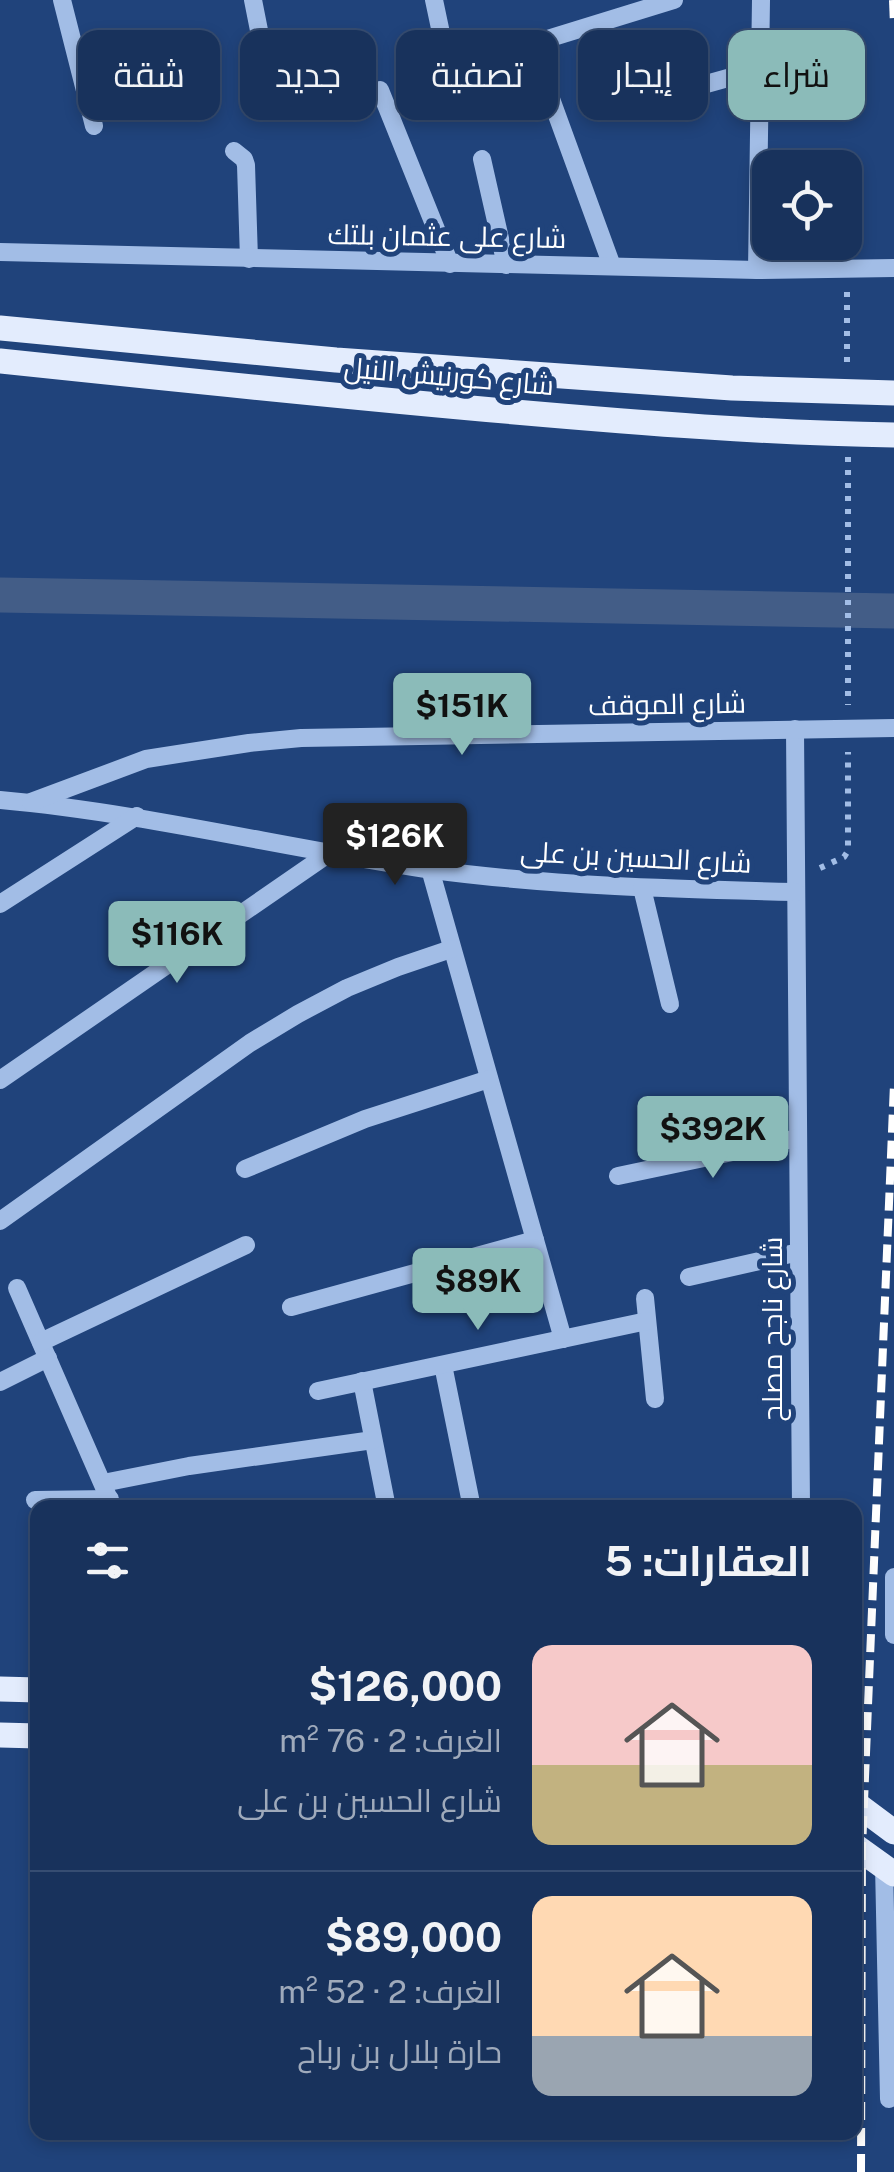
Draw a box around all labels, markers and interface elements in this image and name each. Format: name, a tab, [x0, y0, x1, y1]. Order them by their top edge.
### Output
chip: شقة	[78, 30, 220, 120]
chip: جديد	[240, 30, 376, 120]
chip: تصفية	[396, 30, 558, 120]
chip: إيجار	[578, 30, 708, 120]
chip: شراء	[728, 30, 865, 120]
map controls	[752, 150, 862, 260]
button: locate	[752, 150, 862, 260]
street label: شارع على عثمان بلتك	[327, 217, 567, 257]
street label: شارع كورنيش النيل	[342, 350, 555, 404]
pin: $151K	[392, 673, 532, 758]
street label: شارع الموقف	[588, 686, 746, 724]
text: $151K	[415, 687, 509, 724]
pin: $126K	[325, 803, 465, 888]
text: $126K	[345, 817, 445, 854]
street label: شارع الحسين بن على	[519, 834, 753, 882]
pin: $116K	[107, 901, 247, 986]
text: $116K	[130, 915, 224, 952]
pin: $392K	[643, 1096, 783, 1181]
text: $392K	[659, 1110, 767, 1147]
street label: شارع ناجح مصلح	[755, 1237, 791, 1421]
pin: $89K	[419, 1248, 537, 1333]
text: $89K	[434, 1262, 522, 1299]
icon: filters	[80, 1533, 135, 1588]
text: العقارات: 5	[604, 1536, 812, 1585]
text: $126,000	[308, 1661, 502, 1710]
icon: home	[612, 1685, 732, 1805]
text: الغرف: 2 · 76 m²	[279, 1722, 502, 1759]
text: شارع الحسين بن على	[237, 1782, 502, 1819]
text: $89,000	[325, 1912, 502, 1961]
icon: home	[612, 1936, 732, 2056]
text: الغرف: 2 · 52 m²	[278, 1973, 502, 2010]
text: حارة بلال بن رباح	[297, 2033, 502, 2070]

